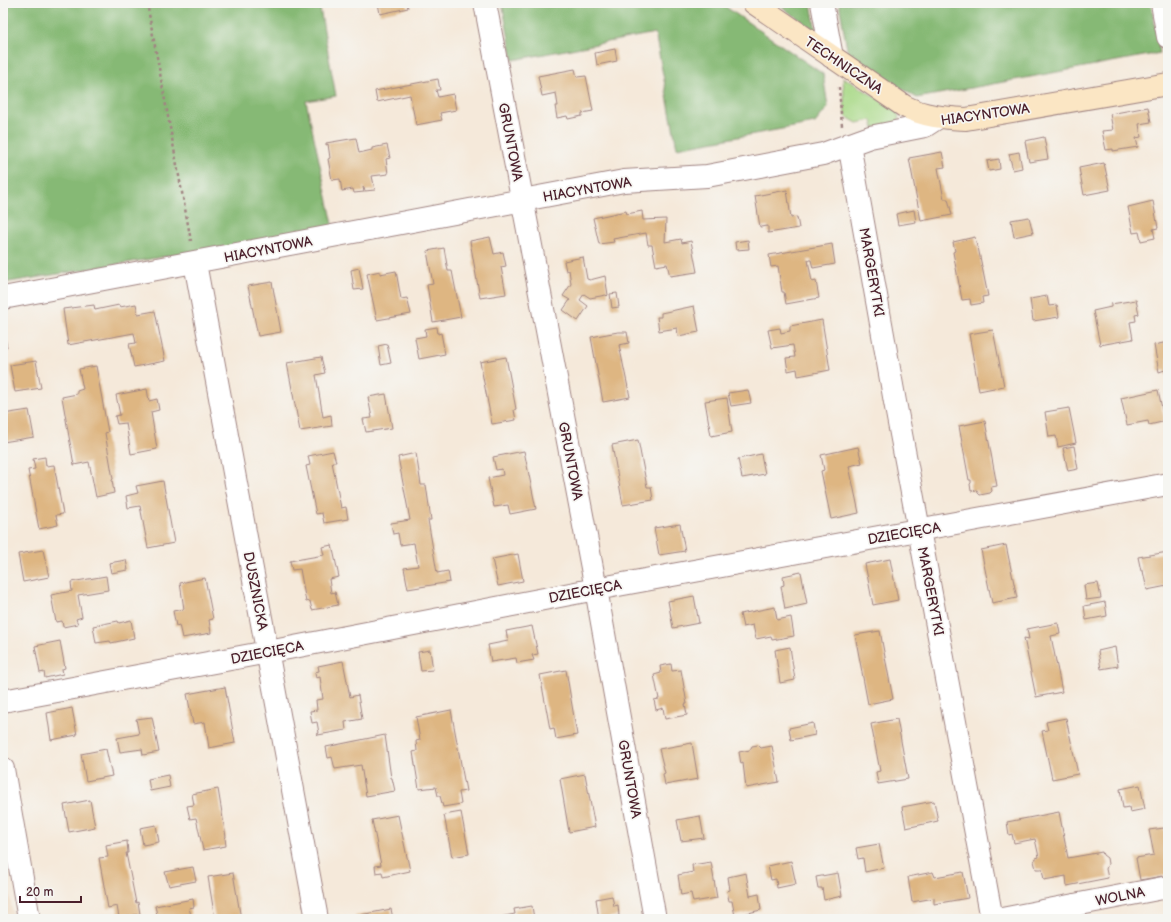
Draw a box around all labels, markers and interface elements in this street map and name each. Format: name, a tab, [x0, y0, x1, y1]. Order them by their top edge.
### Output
street label: TECHNICZNA	[802, 33, 886, 98]
street label: HIACYNTOWA	[940, 100, 1031, 129]
street label: GRUNTOWA	[495, 102, 527, 183]
street label: HIACYNTOWA	[542, 173, 633, 206]
street label: MARGERYTKI	[855, 226, 888, 318]
street label: HIACYNTOWA	[223, 233, 314, 266]
street label: GRUNTOWA	[555, 421, 587, 502]
street label: DZIECIĘCA	[866, 519, 942, 548]
street label: MARGERYTKI	[914, 545, 947, 637]
street label: DUSZNICKA	[240, 550, 272, 632]
street label: DZIECIĘCA	[547, 576, 623, 607]
street label: DZIECIĘCA	[229, 637, 305, 668]
street label: GRUNTOWA	[614, 739, 645, 820]
scale bar	[20, 878, 81, 904]
street label: WOLNA	[1094, 883, 1147, 910]
text: 20 m	[26, 885, 53, 900]

